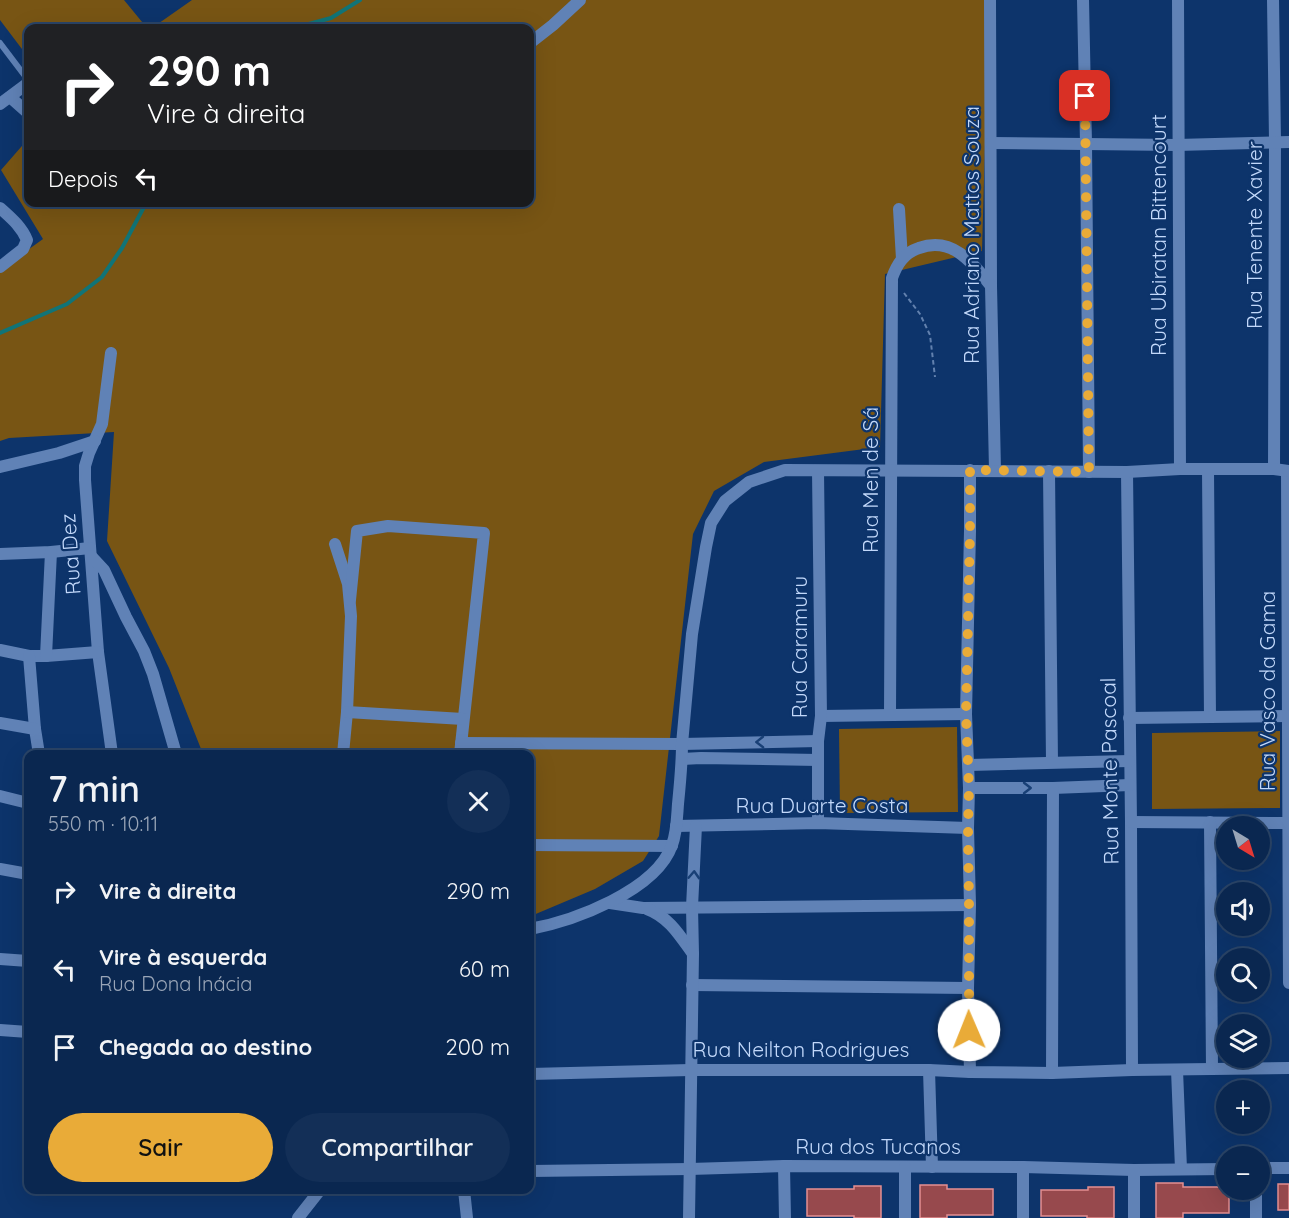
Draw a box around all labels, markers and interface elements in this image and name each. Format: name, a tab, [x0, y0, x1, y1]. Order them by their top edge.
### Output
text: 290 m	[147, 44, 271, 97]
icon: right	[48, 48, 126, 126]
pin	[1059, 70, 1110, 121]
icon: arrive	[1068, 79, 1101, 112]
text: Vire à direita	[147, 96, 305, 130]
street label: Rua Adriano Mattos Souza	[958, 106, 984, 364]
street label: Rua Ubiratan Bittencourt	[1145, 114, 1171, 356]
street label: Rua Tenente Xavier	[1241, 141, 1267, 329]
icon: left	[130, 162, 163, 195]
text: Depois	[48, 165, 118, 193]
street label: Rua Men de Sá	[857, 407, 883, 553]
street label: Rua Dez	[54, 513, 86, 596]
street label: Rua Caramuru	[786, 576, 812, 718]
street label: Rua Vasco da Gama	[1254, 591, 1280, 791]
street label: Rua Monte Pascoal	[1094, 677, 1124, 865]
one-way arrow	[755, 736, 764, 748]
text: 7 min	[48, 766, 140, 811]
button: close	[447, 770, 510, 833]
one-way arrow	[1023, 782, 1032, 794]
street label: Rua Duarte Costa	[736, 792, 908, 818]
text: 550 m · 10:11	[48, 811, 158, 836]
north arrow	[1216, 816, 1270, 870]
map controls	[1216, 816, 1270, 1200]
one-way arrow	[687, 870, 700, 879]
icon: right	[48, 875, 81, 908]
text: Vire à direita	[99, 877, 236, 905]
text: 290 m	[446, 877, 510, 905]
button: sound	[1216, 882, 1270, 936]
text: Vire à esquerda	[99, 943, 267, 971]
button: search	[1216, 948, 1270, 1002]
icon: left	[48, 953, 81, 986]
text: 60 m	[459, 955, 510, 983]
text: Rua Dona Inácia	[99, 971, 252, 996]
position arrow	[937, 998, 1001, 1062]
button: layers	[1216, 1014, 1270, 1068]
icon: arrive	[48, 1031, 81, 1064]
text: Chegada ao destino	[99, 1033, 312, 1061]
text: 200 m	[446, 1033, 510, 1061]
street label: Rua Neilton Rodrigues	[693, 1036, 909, 1062]
button: +	[1216, 1080, 1270, 1134]
button: Sair	[48, 1113, 273, 1182]
button: Compartilhar	[285, 1113, 510, 1182]
street label: Rua dos Tucanos	[795, 1133, 961, 1159]
button: −	[1216, 1146, 1270, 1200]

